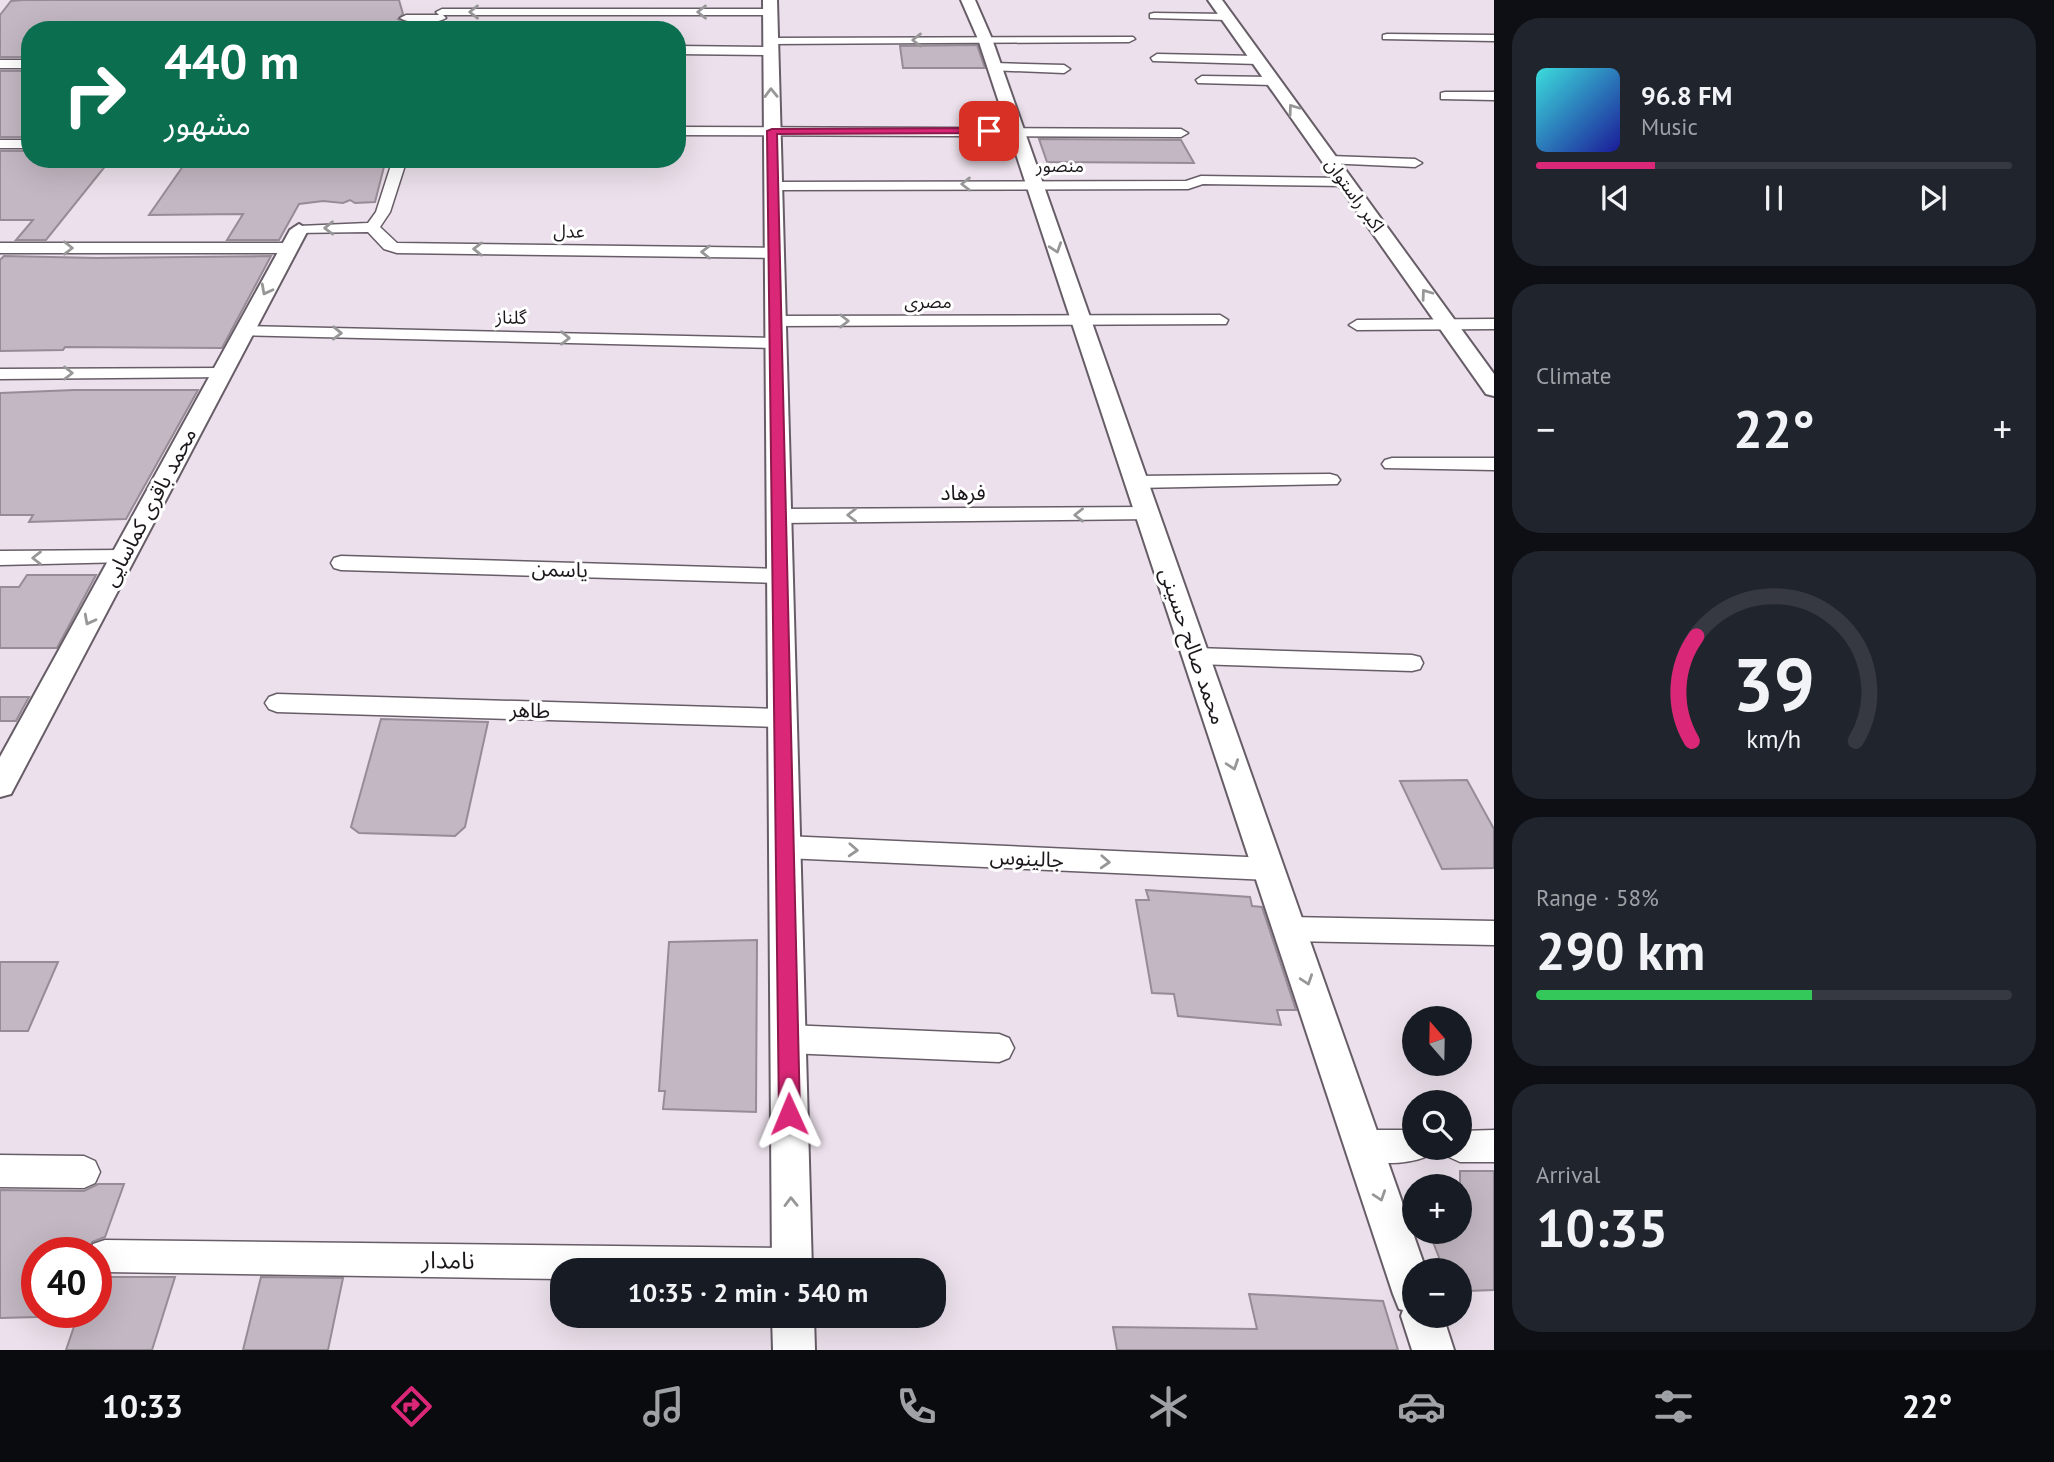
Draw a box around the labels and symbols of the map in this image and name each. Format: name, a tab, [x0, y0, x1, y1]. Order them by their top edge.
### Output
one-way arrow	[469, 4, 479, 20]
one-way arrow	[696, 4, 707, 20]
one-way arrow	[911, 32, 921, 48]
one-way arrow	[764, 87, 779, 98]
pin	[959, 101, 1019, 161]
one-way arrow	[1289, 104, 1302, 117]
street label: اکبر راستوان	[1320, 153, 1390, 237]
street label: منصور	[1035, 154, 1084, 177]
one-way arrow	[960, 177, 971, 192]
street label: عدل	[553, 219, 585, 243]
one-way arrow	[323, 220, 334, 236]
one-way arrow	[63, 240, 74, 256]
one-way arrow	[473, 241, 483, 257]
one-way arrow	[1048, 242, 1062, 254]
one-way arrow	[700, 245, 711, 260]
one-way arrow	[261, 283, 274, 295]
one-way arrow	[1422, 289, 1434, 302]
street label: مصری	[904, 290, 952, 313]
street label: گلناز	[494, 305, 527, 329]
one-way arrow	[838, 313, 849, 328]
one-way arrow	[332, 325, 343, 340]
one-way arrow	[560, 330, 570, 346]
one-way arrow	[63, 366, 74, 381]
street label: محمد باقری کماسایی	[96, 423, 202, 591]
street label: فرهاد	[940, 479, 986, 506]
one-way arrow	[1073, 507, 1084, 522]
one-way arrow	[846, 508, 857, 523]
one-way arrow	[31, 550, 41, 566]
street label: یاسمن	[531, 555, 589, 583]
street label: محمد صالح حسینی	[1152, 564, 1232, 728]
one-way arrow	[84, 613, 97, 625]
street label: طاهر	[508, 696, 551, 724]
one-way arrow	[1225, 758, 1239, 771]
one-way arrow	[848, 843, 859, 858]
street label: جالینوس	[989, 843, 1065, 873]
one-way arrow	[1099, 854, 1110, 869]
one-way arrow	[1299, 974, 1313, 986]
north arrow	[1402, 1006, 1472, 1076]
position arrow	[752, 1077, 826, 1151]
one-way arrow	[1372, 1189, 1386, 1201]
one-way arrow	[783, 1197, 799, 1207]
speed limit sign: 40	[21, 1237, 112, 1328]
street label: نامدار	[420, 1244, 475, 1276]

